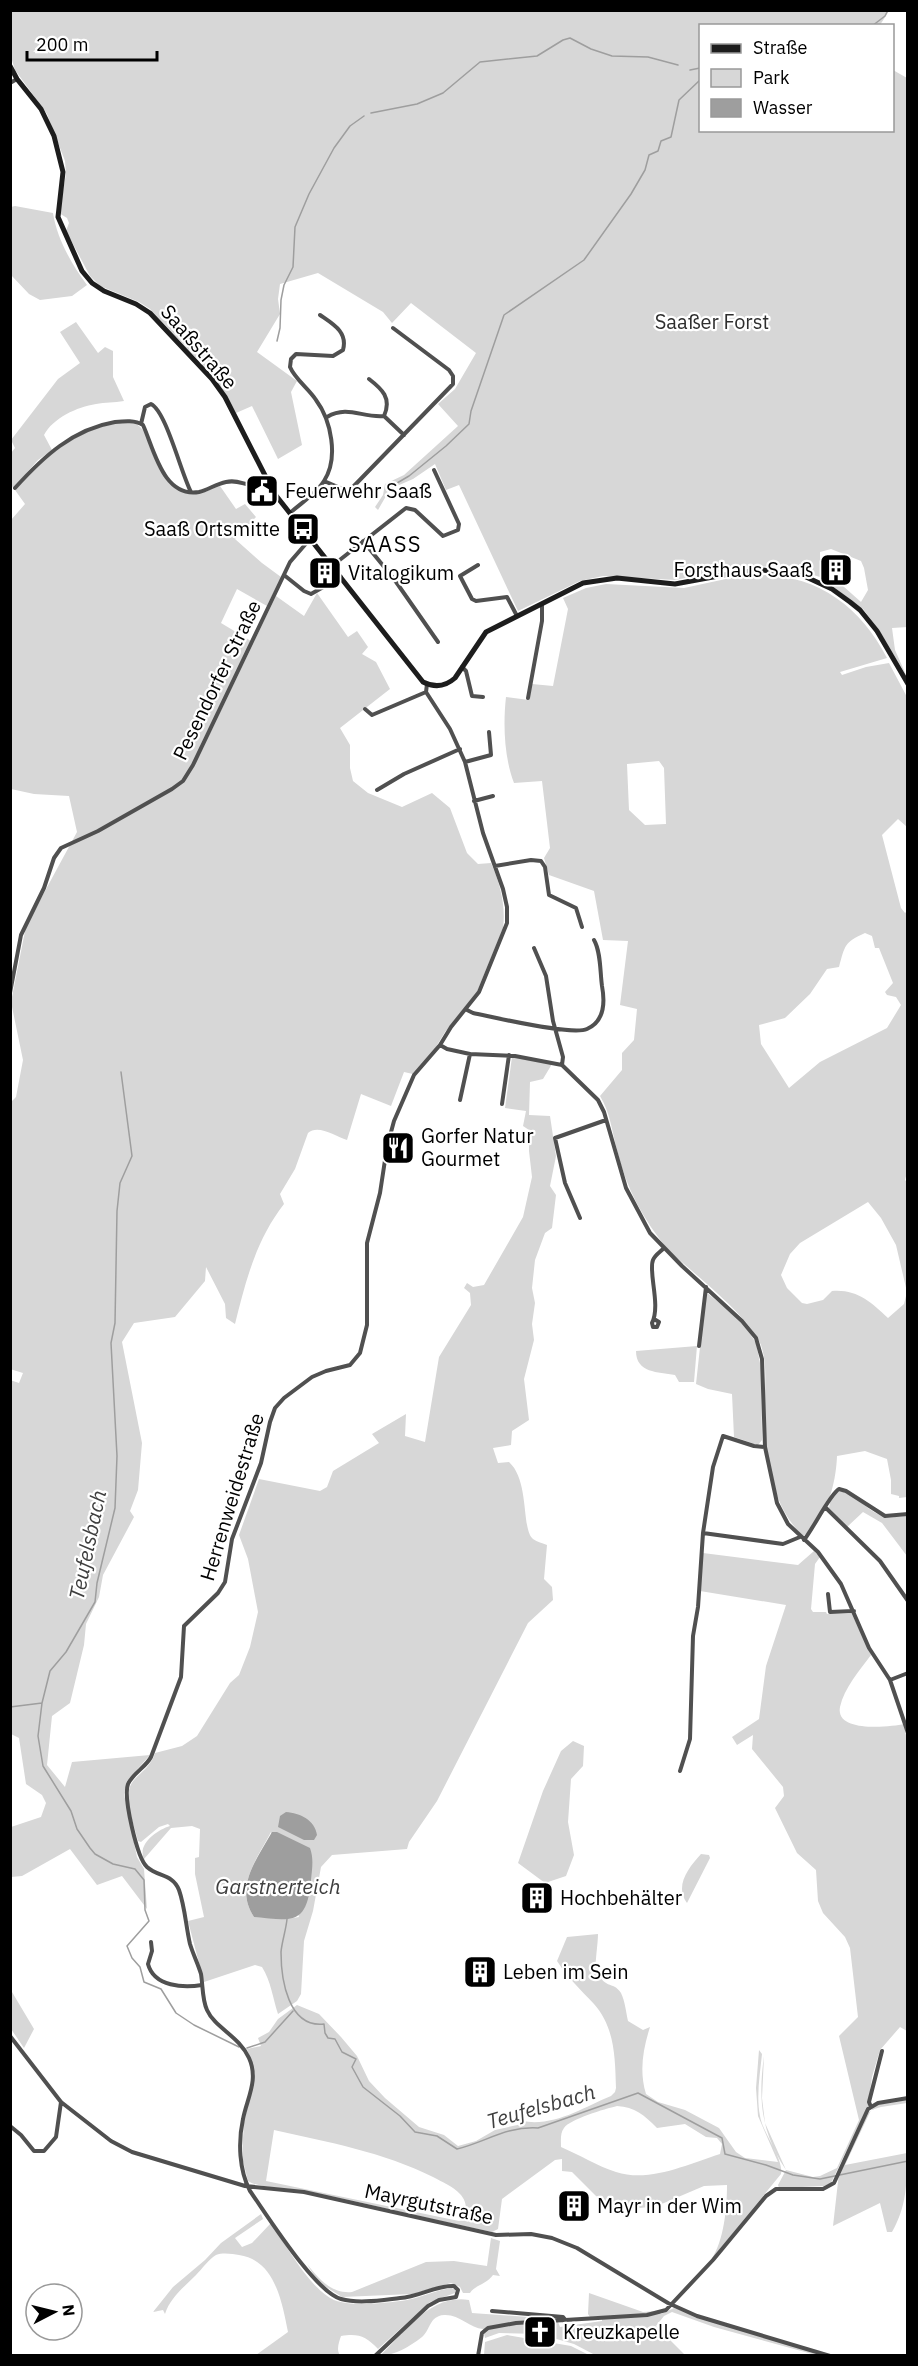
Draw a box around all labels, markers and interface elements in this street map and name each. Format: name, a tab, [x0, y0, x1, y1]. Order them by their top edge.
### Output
scale bar	[27, 24, 158, 62]
legend	[699, 24, 894, 132]
text: 200 m	[36, 33, 88, 56]
text: Straße	[753, 36, 807, 59]
text: Park	[753, 66, 790, 89]
text: Wasser	[753, 96, 813, 119]
street label: Saaßstraße	[155, 299, 244, 395]
park label: Saaßer Forst	[655, 308, 769, 335]
public building icon: Feuerwehr Saaß	[244, 473, 280, 509]
place label: Feuerwehr Saaß	[285, 477, 432, 504]
bus stop icon: Saaß Ortsmitte	[285, 511, 321, 547]
place label: Saaß Ortsmitte	[144, 515, 280, 542]
district label: SAASS	[348, 529, 422, 558]
building icon: Forsthaus Saaß	[818, 552, 854, 588]
building icon: Vitalogikum	[307, 555, 343, 591]
place label: Forsthaus Saaß	[674, 556, 813, 583]
place label: Vitalogikum	[348, 559, 454, 586]
street label: Pesendorfer Straße	[166, 595, 267, 764]
place label: Gorfer Natur Gourmet	[421, 1122, 534, 1172]
restaurant icon: Gorfer Natur Gourmet	[380, 1130, 416, 1166]
street label: Herrenweidestraße	[193, 1410, 270, 1584]
water label: Teufelsbach	[62, 1487, 112, 1602]
water label: Garstnerteich	[215, 1872, 341, 1900]
building icon: Hochbehälter	[519, 1880, 555, 1916]
place label: Hochbehälter	[560, 1884, 682, 1911]
building icon: Leben im Sein	[462, 1954, 498, 1990]
place label: Leben im Sein	[503, 1958, 629, 1985]
water label: Teufelsbach	[483, 2077, 598, 2135]
street label: Mayrgutstraße	[362, 2177, 496, 2230]
building icon: Mayr in der Wim	[556, 2188, 592, 2224]
place label: Mayr in der Wim	[597, 2192, 742, 2219]
north arrow	[24, 2282, 84, 2342]
text: N	[58, 2303, 80, 2317]
church icon: Kreuzkapelle	[522, 2314, 558, 2350]
place label: Kreuzkapelle	[563, 2318, 680, 2345]

